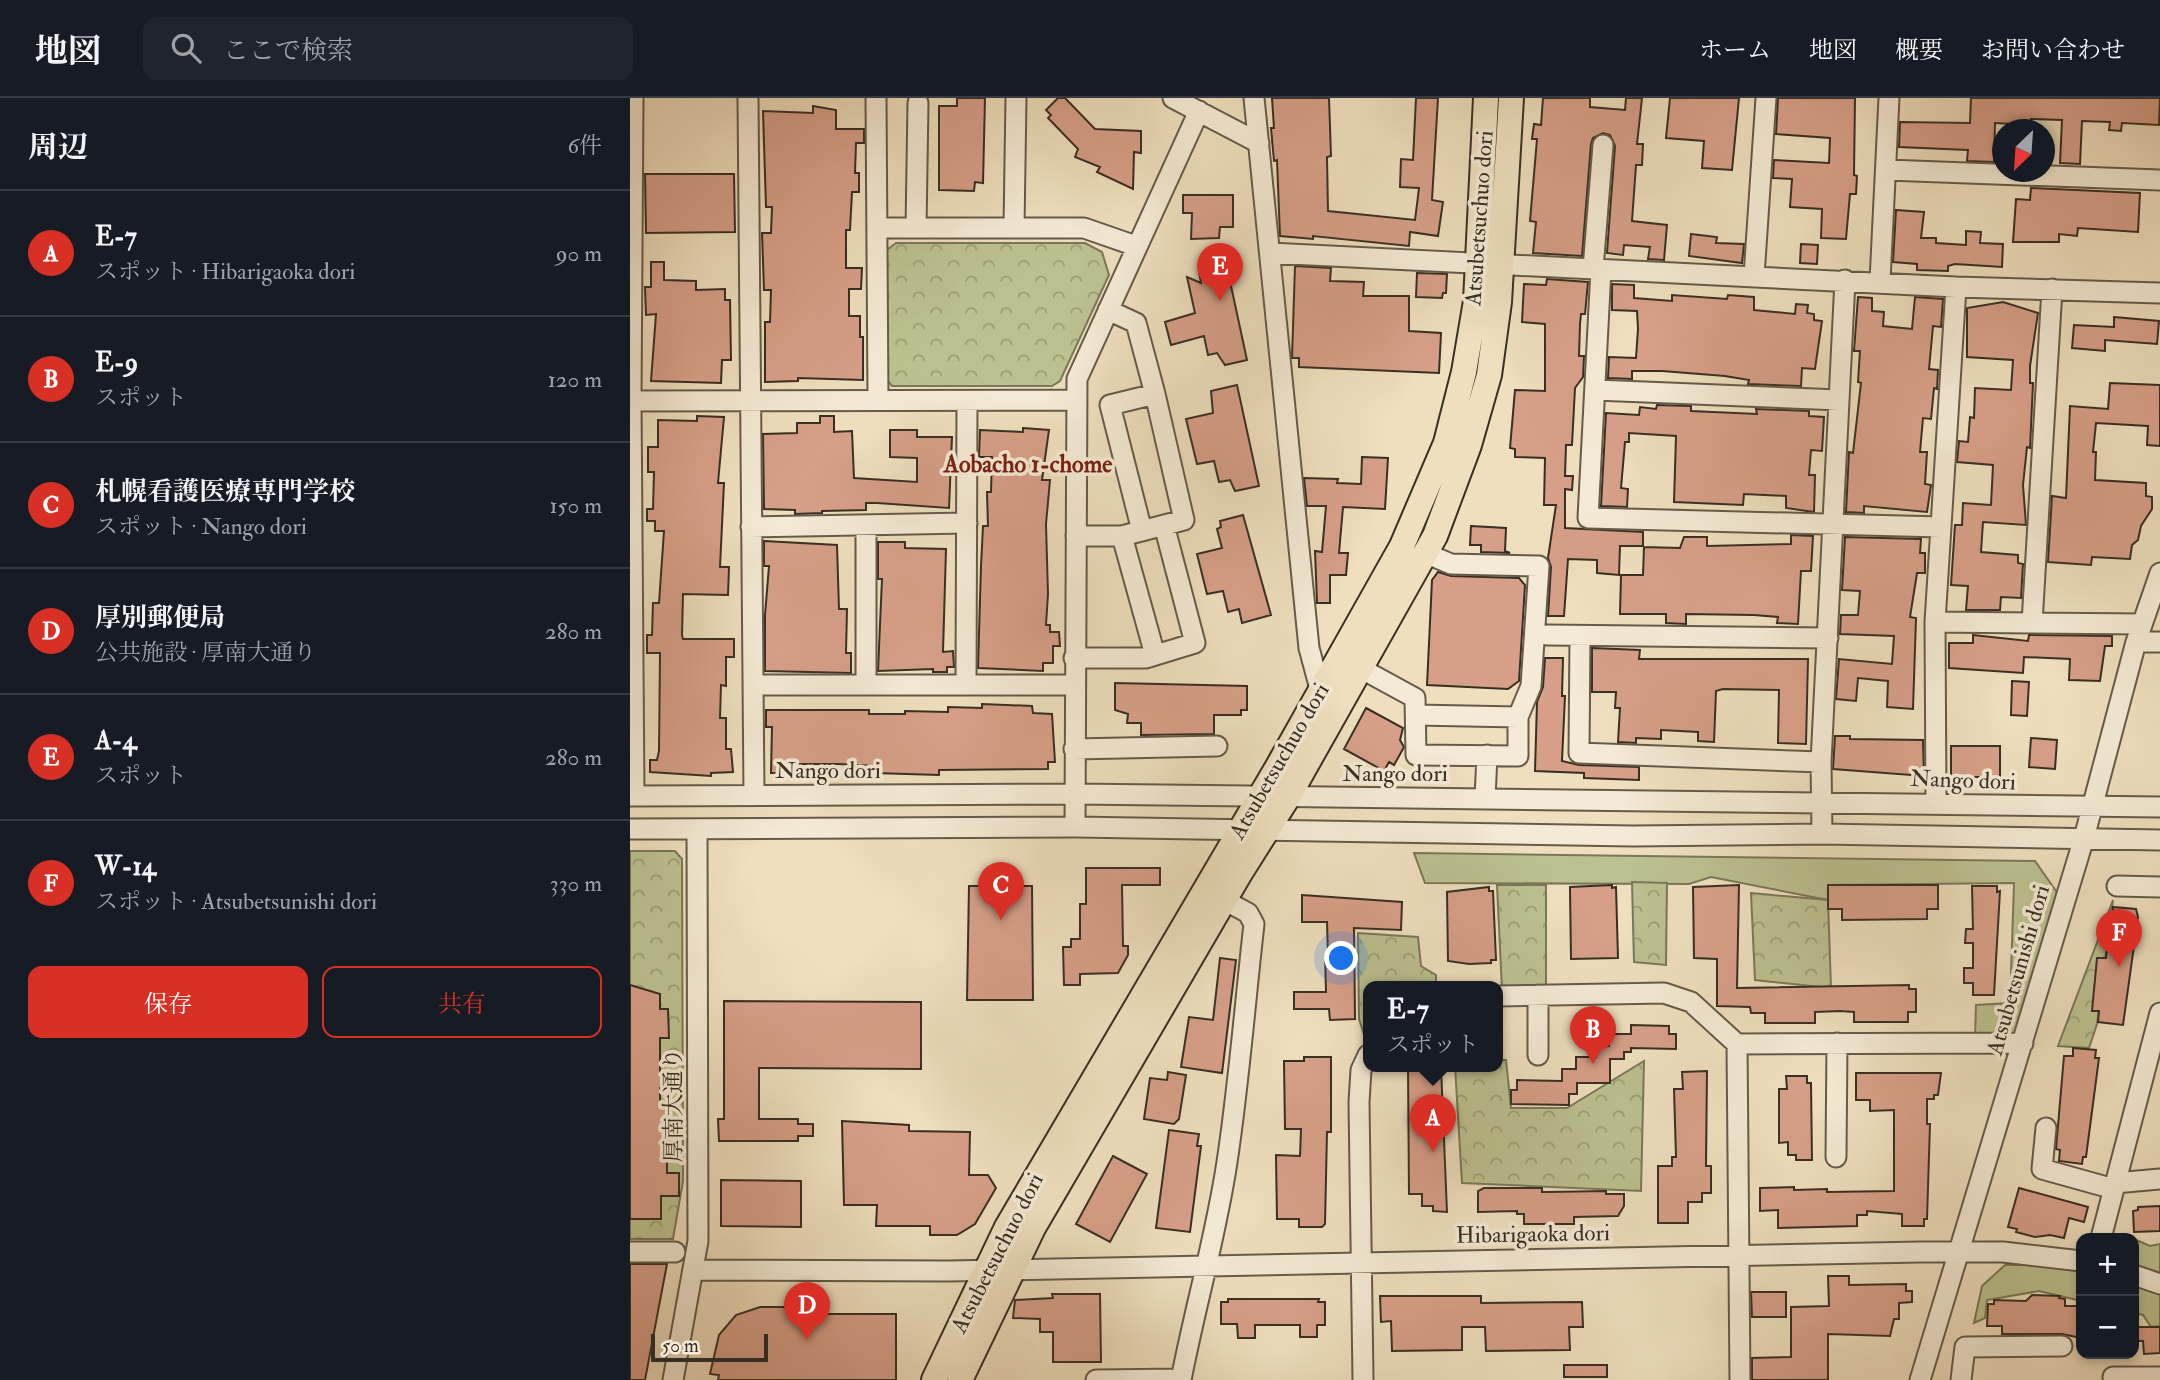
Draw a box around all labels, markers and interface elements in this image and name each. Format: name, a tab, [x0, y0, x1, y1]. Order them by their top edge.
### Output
search box	[143, 17, 633, 80]
icon: search	[167, 29, 205, 67]
text: 地図	[35, 31, 101, 72]
text: ここで検索	[223, 35, 353, 67]
text: ホーム	[1699, 35, 1771, 66]
text: 地図	[1809, 35, 1857, 66]
text: 概要	[1895, 35, 1943, 66]
text: お問い合わせ	[1981, 35, 2125, 66]
north arrow	[1992, 119, 2055, 182]
text: 周辺	[28, 129, 88, 166]
street label: Atsubetsuchuo dori	[1458, 129, 1500, 308]
text: 6件	[567, 131, 602, 160]
text: E-7	[95, 221, 137, 253]
text: A	[44, 239, 58, 268]
text: 90 m	[556, 239, 602, 268]
pin: E	[1197, 243, 1243, 301]
text: スポット · Hibarigaoka dori	[95, 257, 355, 286]
text: E-9	[95, 347, 138, 379]
text: B	[43, 365, 59, 394]
text: 120 m	[548, 365, 602, 394]
text: スポット	[95, 383, 187, 412]
district label: Aobacho 1-chome	[943, 449, 1112, 480]
text: 札幌看護医療専門学校	[95, 476, 355, 508]
text: C	[43, 491, 59, 520]
text: 150 m	[549, 491, 602, 520]
text: スポット · Nango dori	[95, 512, 307, 541]
text: 厚別郵便局	[95, 602, 225, 634]
text: D	[42, 617, 60, 646]
text: 280 m	[545, 617, 602, 646]
text: 公共施設 · 厚南大通り	[95, 638, 316, 667]
street label: Atsubetsuchuo dori	[1222, 678, 1336, 845]
text: A-4	[95, 725, 137, 757]
text: E	[43, 743, 59, 772]
text: 280 m	[545, 743, 602, 772]
street label: Nango dori	[775, 756, 881, 785]
street label: Nango dori	[1342, 759, 1448, 788]
text: スポット	[95, 761, 187, 790]
street label: Nango dori	[1910, 764, 2016, 796]
text: W-14	[95, 851, 156, 883]
pin: C	[978, 862, 1024, 920]
text: F	[44, 869, 58, 898]
text: 330 m	[550, 869, 602, 898]
street label: Atsubetsunishi dori	[1980, 881, 2056, 1059]
text: スポット · Atsubetsunishi dori	[95, 887, 377, 916]
pin: F	[2096, 909, 2142, 967]
your location	[1324, 941, 1358, 975]
button: 保存	[28, 966, 308, 1038]
button: 共有	[322, 966, 602, 1038]
popup	[1363, 981, 1503, 1072]
text: E-7	[1387, 994, 1429, 1026]
pin: B	[1570, 1006, 1616, 1064]
text: スポット	[1387, 1030, 1479, 1059]
street label: 厚南大通り	[659, 1048, 688, 1163]
pin: A	[1410, 1094, 1456, 1152]
street label: Atsubetsuchuo dori	[944, 1168, 1050, 1339]
street label: Hibarigaoka dori	[1456, 1218, 1610, 1250]
map controls	[2076, 1233, 2139, 1359]
button: +	[2076, 1233, 2139, 1296]
pin: D	[784, 1282, 830, 1340]
button: −	[2076, 1296, 2139, 1359]
scale bar	[651, 1331, 768, 1363]
text: 50 m	[662, 1334, 699, 1358]

